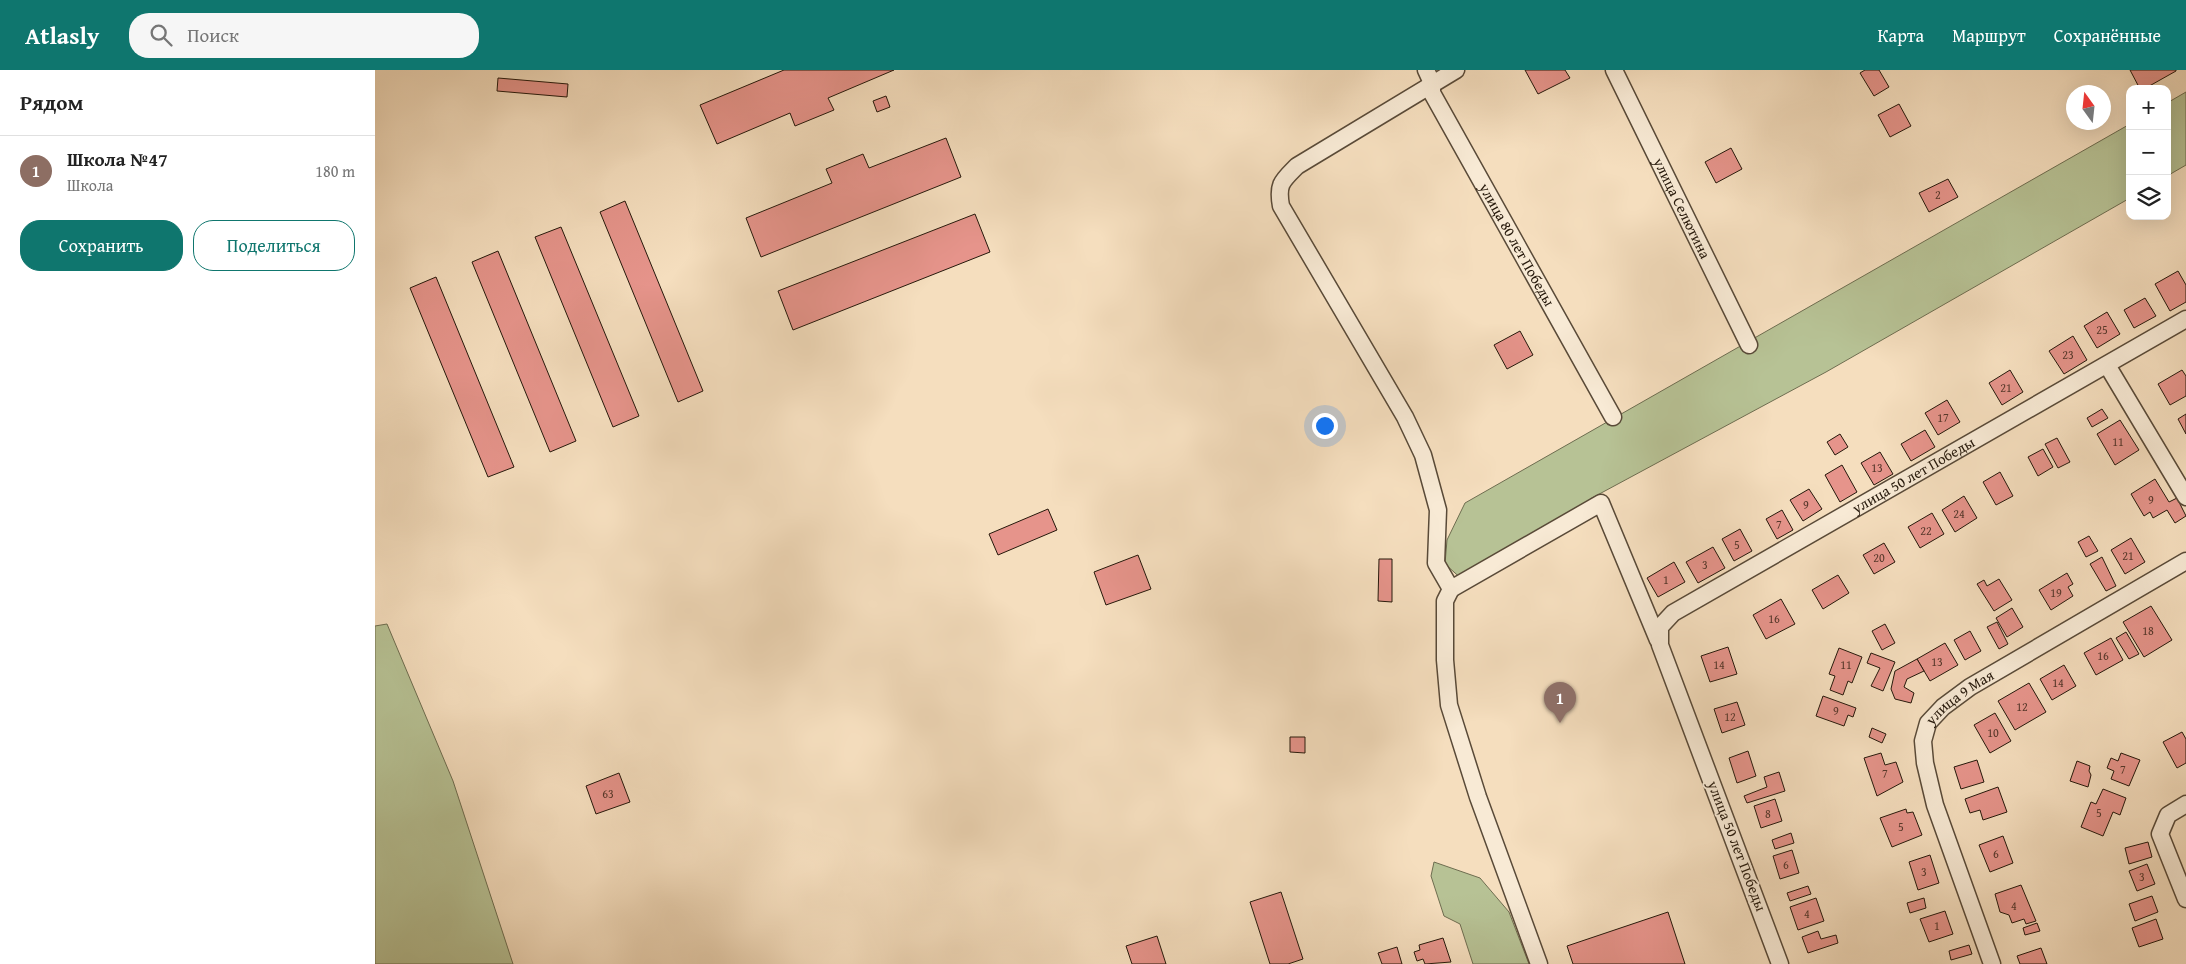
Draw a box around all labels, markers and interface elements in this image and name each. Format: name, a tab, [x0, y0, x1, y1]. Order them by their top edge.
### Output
search box	[129, 13, 479, 58]
text: Atlasly	[25, 18, 99, 53]
icon: search	[147, 21, 175, 49]
text: Поиск	[187, 21, 239, 49]
text: Карта	[1878, 22, 1924, 49]
text: Маршрут	[1952, 22, 2026, 49]
text: Сохранённые	[2054, 22, 2161, 49]
north arrow	[2066, 85, 2111, 130]
map controls	[2126, 85, 2171, 220]
button: +	[2126, 85, 2171, 130]
text: Рядом	[20, 87, 83, 118]
button: −	[2126, 130, 2171, 175]
text: Школа №47	[67, 145, 168, 173]
street label: улица Селютина	[1648, 153, 1716, 263]
text: 1	[32, 159, 40, 183]
text: 180 m	[315, 159, 355, 183]
text: Школа	[67, 173, 113, 197]
button: layers	[2126, 175, 2171, 220]
street label: улица 80 лет Победы	[1474, 178, 1560, 310]
house number: 2	[1935, 186, 1941, 203]
button: Сохранить	[20, 220, 183, 271]
button: Поделиться	[193, 220, 355, 271]
house number: 25	[2096, 321, 2108, 338]
house number: 23	[2062, 346, 2074, 363]
house number: 21	[2000, 379, 2012, 396]
house number: 17	[1937, 409, 1949, 426]
your location	[1312, 413, 1338, 439]
street label: улица 50 лет Победы	[1847, 431, 1979, 519]
house number: 11	[2112, 433, 2124, 450]
house number: 13	[1871, 459, 1883, 476]
house number: 9	[2148, 491, 2154, 508]
house number: 9	[1803, 496, 1809, 513]
house number: 24	[1953, 505, 1965, 522]
house number: 7	[1776, 516, 1782, 533]
house number: 22	[1920, 522, 1932, 539]
house number: 5	[1734, 536, 1740, 553]
house number: 21	[2122, 547, 2134, 564]
house number: 20	[1873, 549, 1885, 566]
house number: 3	[1702, 556, 1708, 573]
house number: 1	[1663, 571, 1669, 588]
house number: 19	[2050, 584, 2062, 601]
house number: 16	[1768, 610, 1780, 627]
house number: 18	[2142, 622, 2154, 639]
house number: 16	[2097, 647, 2109, 664]
house number: 13	[1931, 653, 1943, 670]
house number: 14	[1713, 656, 1725, 673]
house number: 11	[1840, 656, 1852, 673]
street label: улица 9 Мая	[1920, 664, 1998, 730]
house number: 14	[2052, 674, 2064, 691]
pin: 1	[1544, 682, 1576, 723]
house number: 12	[2016, 698, 2028, 715]
house number: 9	[1833, 702, 1839, 719]
house number: 12	[1724, 708, 1736, 725]
house number: 10	[1987, 724, 1999, 741]
house number: 7	[2120, 761, 2126, 778]
house number: 7	[1882, 765, 1888, 782]
street label: улица 50 лет Победы	[1703, 777, 1772, 914]
house number: 63	[602, 785, 614, 802]
house number: 5	[2096, 804, 2102, 821]
house number: 8	[1765, 805, 1771, 822]
house number: 5	[1898, 818, 1904, 835]
house number: 6	[1993, 845, 1999, 862]
house number: 6	[1783, 856, 1789, 873]
house number: 3	[1921, 863, 1927, 880]
house number: 3	[2139, 868, 2145, 885]
house number: 4	[2011, 897, 2017, 914]
house number: 4	[1804, 905, 1810, 922]
house number: 1	[1934, 917, 1940, 934]

